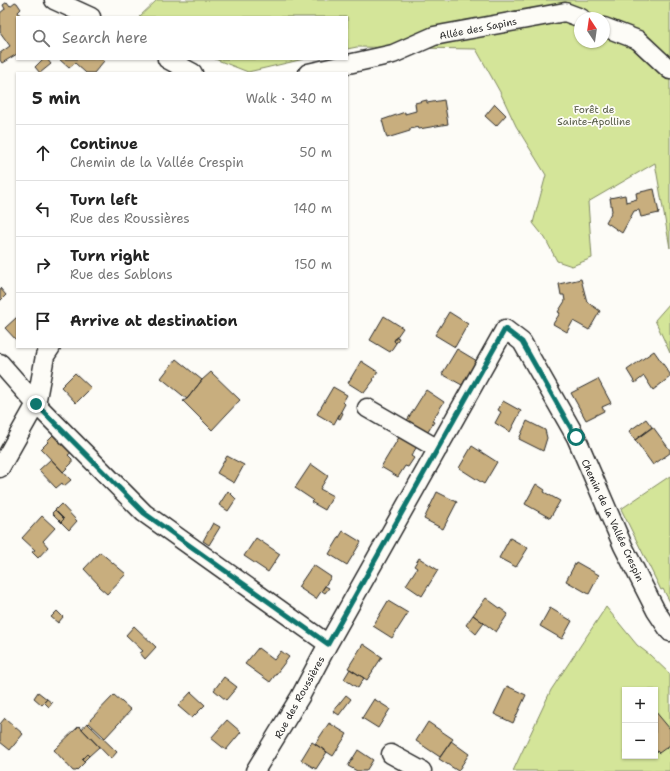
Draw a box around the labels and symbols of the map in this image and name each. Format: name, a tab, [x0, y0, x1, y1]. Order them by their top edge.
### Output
north arrow	[574, 12, 610, 48]
street label: Allée des Sapins	[438, 15, 518, 42]
park label: Forêt de Sainte-Apolline	[557, 103, 631, 128]
route end	[27, 395, 45, 413]
route start	[567, 428, 585, 446]
street label: Chemin de la Vallée Crespin	[578, 457, 647, 583]
street label: Rue des Roussières	[271, 654, 327, 741]

